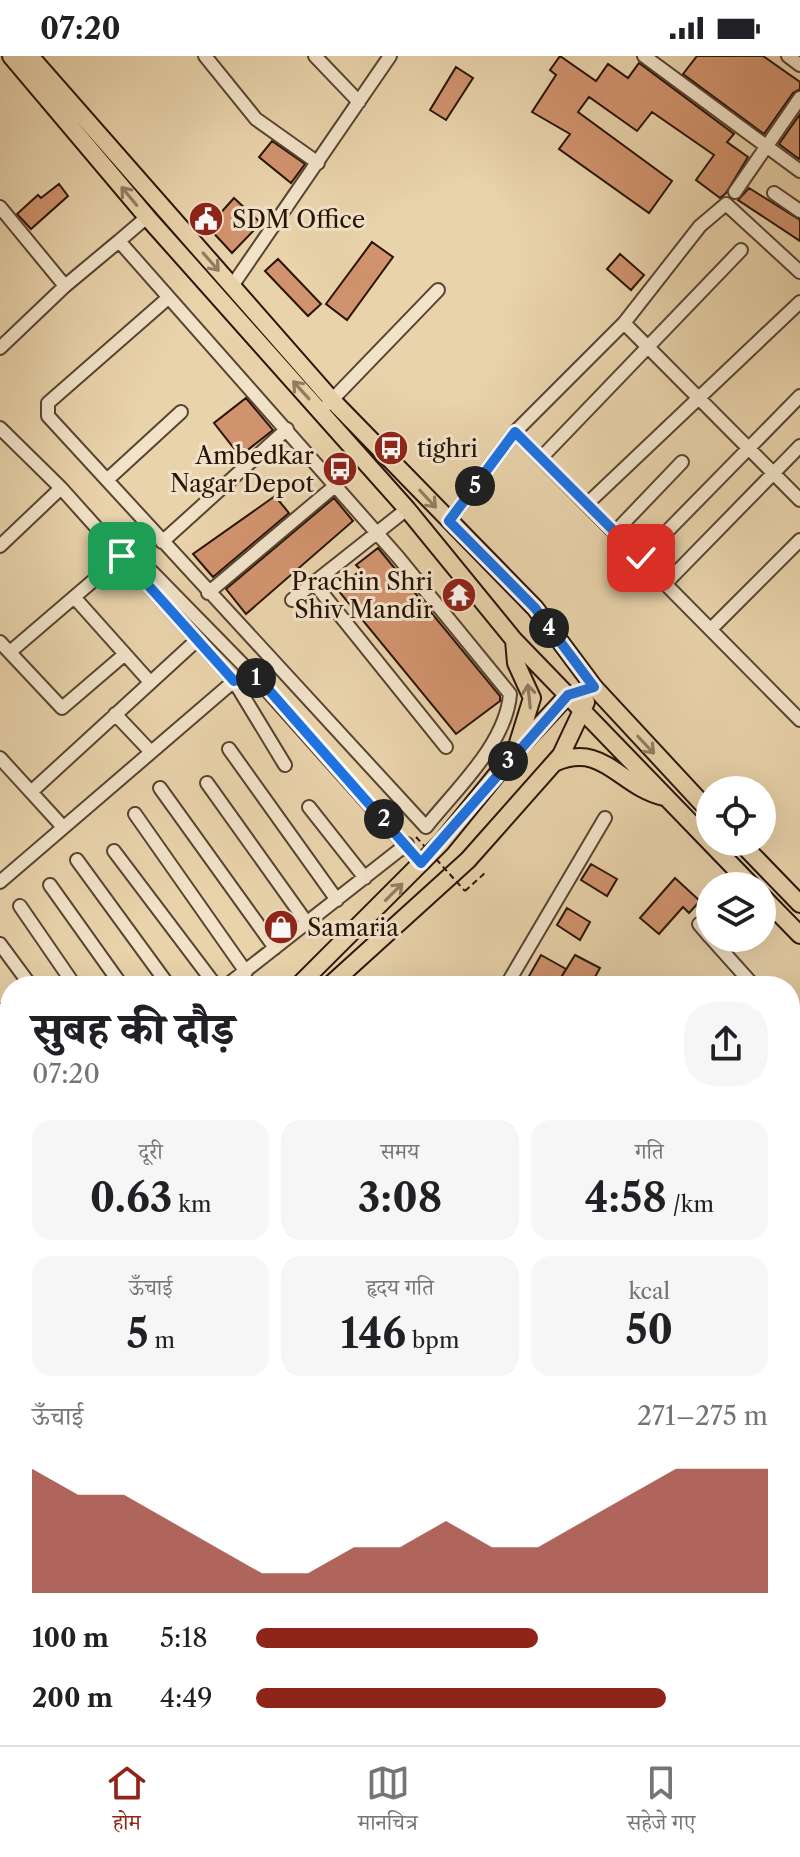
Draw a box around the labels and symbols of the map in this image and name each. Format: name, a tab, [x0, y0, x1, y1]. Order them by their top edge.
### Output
one-way arrow	[120, 186, 138, 207]
public building icon: SDM Office	[187, 200, 225, 238]
place label: SDM Office	[232, 205, 365, 234]
one-way arrow	[201, 251, 219, 271]
one-way arrow	[293, 381, 311, 401]
bus stop icon: tighri	[372, 429, 410, 467]
place label: tighri	[417, 434, 478, 463]
place label: Ambedkar Nagar Depot	[170, 441, 315, 498]
bus stop icon: Ambedkar Nagar Depot	[321, 450, 359, 488]
pin: 5	[455, 466, 495, 506]
one-way arrow	[418, 489, 437, 508]
pin	[88, 522, 156, 590]
pin	[607, 524, 675, 592]
place label: Prachin Shri Shiv Mandir	[291, 567, 433, 624]
temple icon: Prachin Shri Shiv Mandir	[440, 576, 478, 614]
pin: 4	[529, 608, 569, 648]
pin: 1	[236, 658, 276, 698]
one-way arrow	[522, 683, 537, 709]
one-way arrow	[637, 735, 656, 755]
pin: 3	[488, 741, 528, 781]
pin: 2	[364, 799, 404, 839]
one-way arrow	[384, 883, 403, 902]
shop icon: Samaria	[262, 908, 300, 946]
place label: Samaria	[307, 913, 399, 942]

